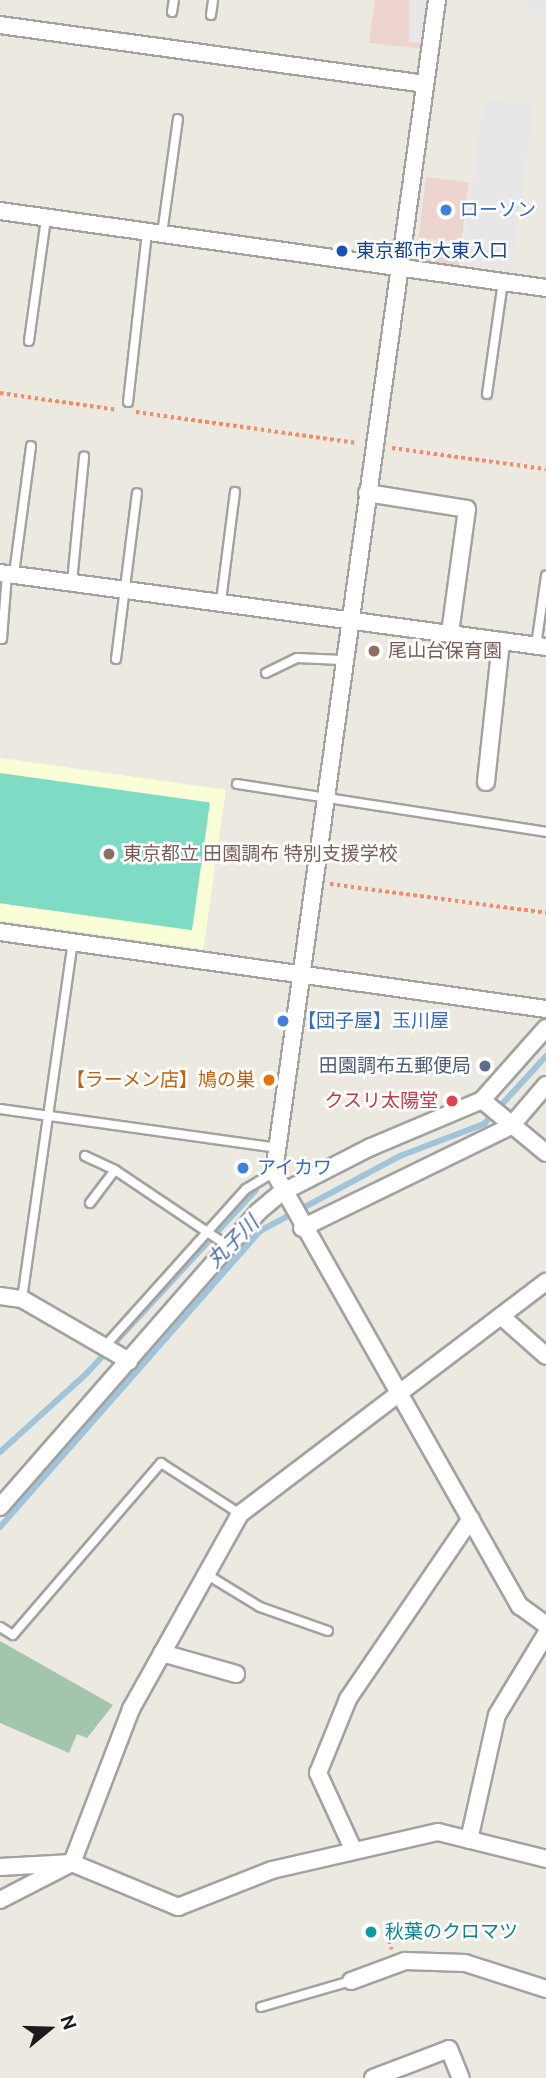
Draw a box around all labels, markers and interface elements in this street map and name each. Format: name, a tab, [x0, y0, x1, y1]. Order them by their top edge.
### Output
place label: ローソン	[460, 199, 536, 221]
marker: ローソン	[438, 202, 454, 218]
place label: 東京都市大東入口	[356, 240, 508, 262]
marker: 東京都市大東入口	[334, 243, 350, 259]
place label: 尾山台保育園	[388, 640, 502, 662]
marker: 尾山台保育園	[366, 643, 382, 659]
place label: 東京都立 田園調布 特別支援学校	[123, 843, 398, 865]
marker: 東京都立 田園調布 特別支援学校	[101, 846, 117, 862]
place label: 【団子屋】玉川屋	[297, 1010, 449, 1032]
marker: 【団子屋】玉川屋	[275, 1013, 291, 1029]
place label: 田園調布五郵便局	[319, 1055, 471, 1077]
marker: 田園調布五郵便局	[477, 1058, 493, 1074]
place label: 【ラーメン店】鳩の巣	[65, 1069, 255, 1091]
marker: 【ラーメン店】鳩の巣	[261, 1072, 277, 1088]
place label: クスリ太陽堂	[324, 1090, 438, 1112]
marker: クスリ太陽堂	[444, 1093, 460, 1109]
place label: アイカワ	[257, 1157, 333, 1179]
marker: アイカワ	[235, 1160, 251, 1176]
water label: 丸子川	[201, 1210, 263, 1272]
place label: 秋葉のクロマツ	[385, 1921, 518, 1943]
marker: 秋葉のクロマツ	[363, 1924, 379, 1940]
north arrow	[14, 1994, 84, 2064]
text: N	[56, 2012, 82, 2032]

